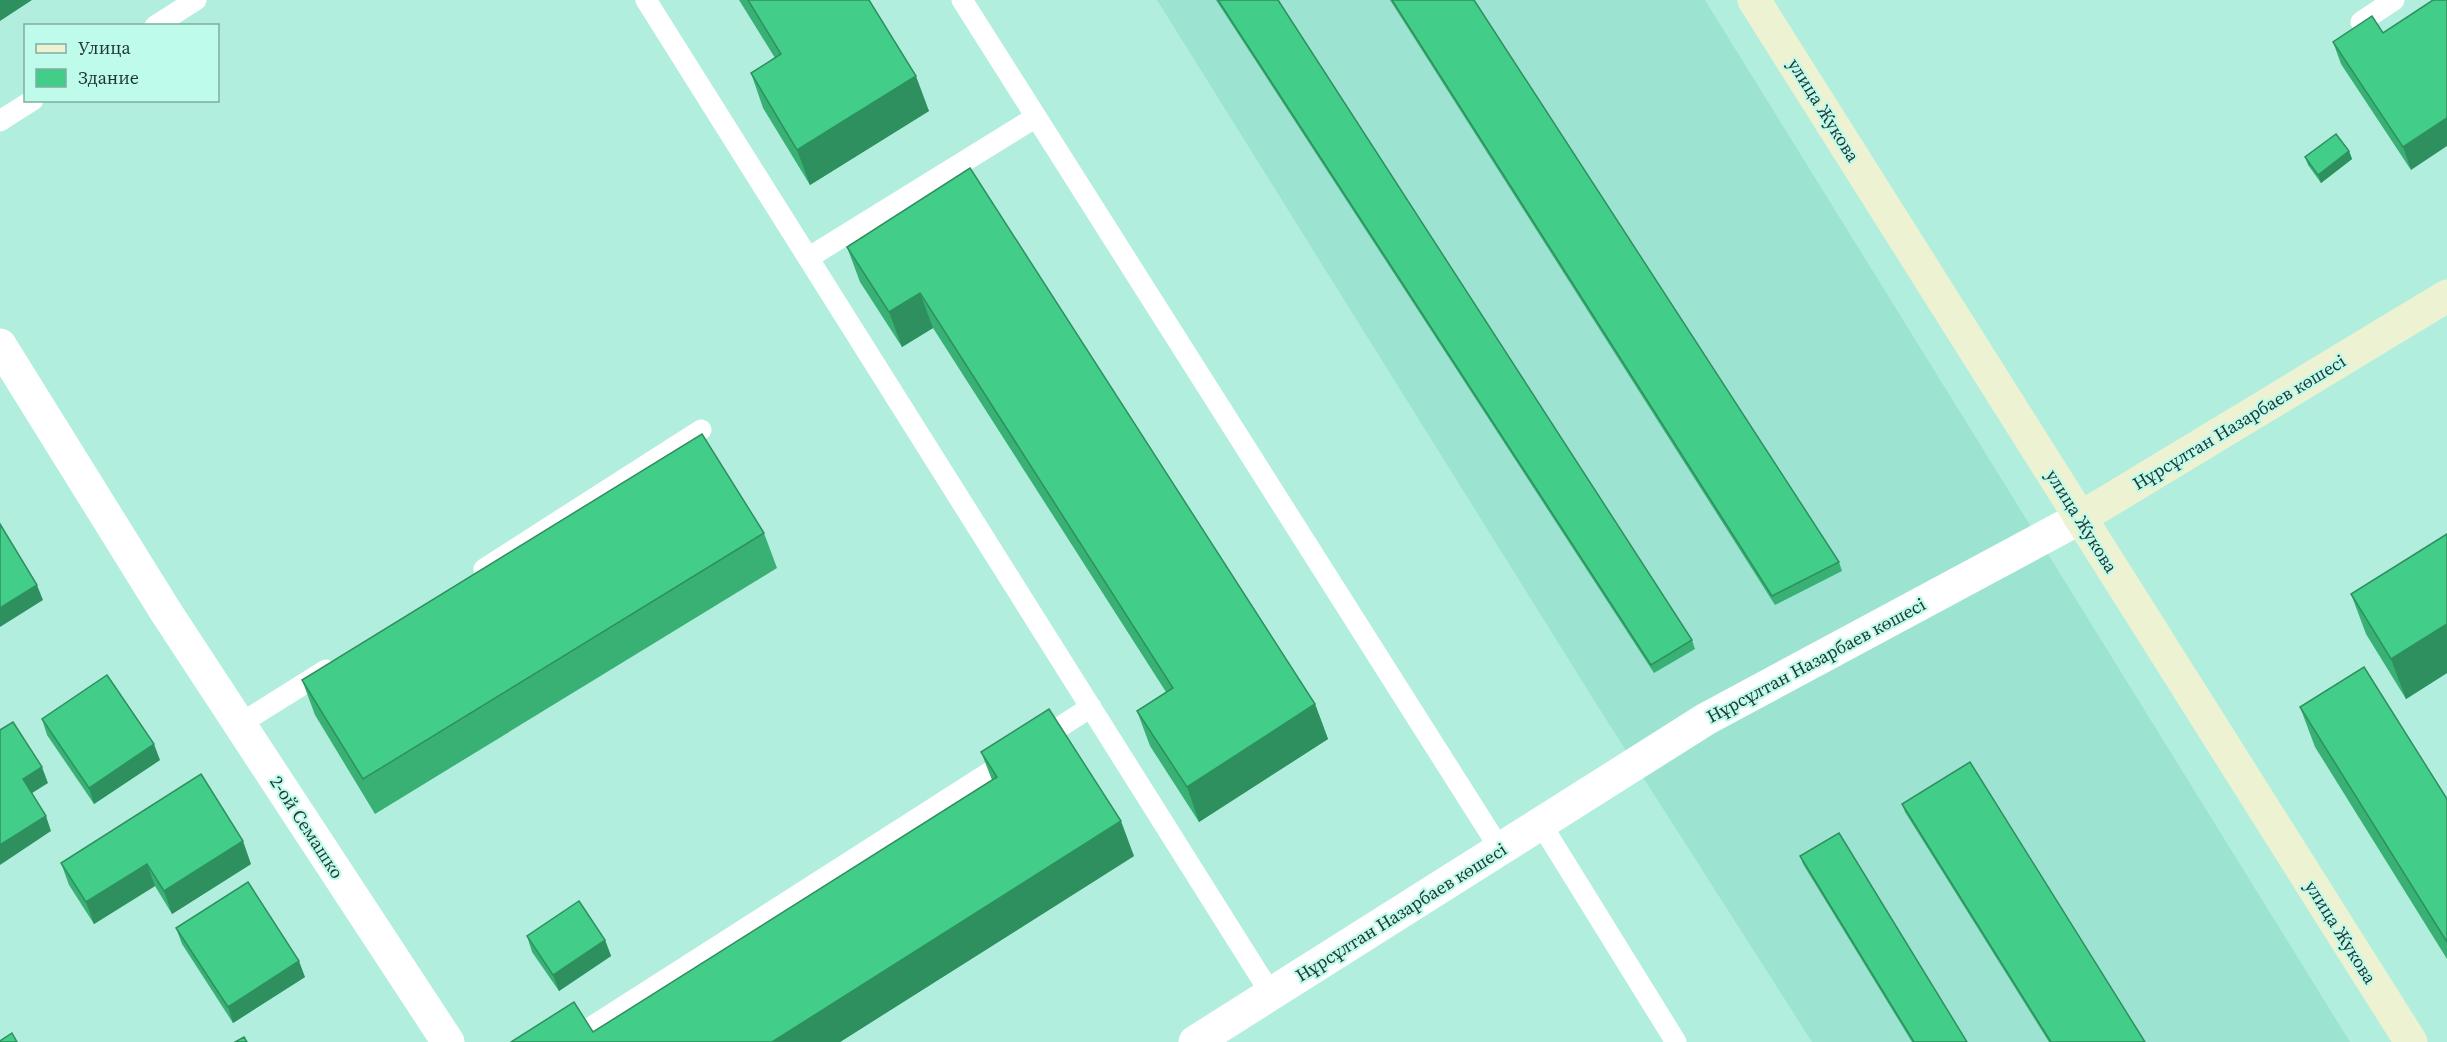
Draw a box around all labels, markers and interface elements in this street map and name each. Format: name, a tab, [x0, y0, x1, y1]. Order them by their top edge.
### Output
legend	[24, 24, 219, 102]
text: Улица	[78, 35, 131, 60]
street label: улица Жукова	[1782, 53, 1866, 167]
text: Здание	[78, 65, 139, 90]
street label: Нұрсұлтан Назарбаев көшесі	[2128, 348, 2350, 496]
street label: улица Жукова	[2040, 464, 2124, 578]
street label: Нұрсұлтан Назарбаев көшесі	[1702, 592, 1930, 728]
street label: 2-ой Семашко	[264, 771, 350, 884]
street label: Нұрсұлтан Назарбаев көшесі	[1291, 837, 1511, 987]
street label: улица Жукова	[2299, 875, 2383, 989]

